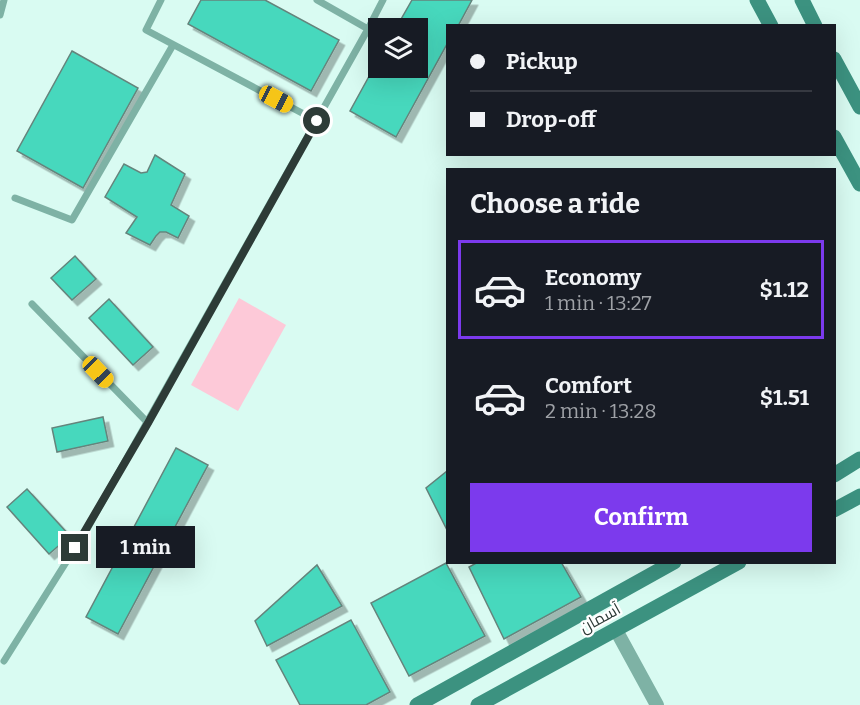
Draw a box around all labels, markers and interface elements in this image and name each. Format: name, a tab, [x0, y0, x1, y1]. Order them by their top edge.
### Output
map controls	[368, 18, 428, 78]
button: layers	[368, 18, 428, 78]
text: Pickup	[506, 48, 578, 75]
car	[256, 83, 296, 115]
text: Drop-off	[506, 106, 596, 133]
route start	[303, 107, 330, 134]
text: Choose a ride	[470, 188, 640, 220]
icon: car	[473, 263, 527, 317]
text: Economy	[545, 264, 641, 291]
text: $1.12	[760, 276, 809, 303]
text: 1 min · 13:27	[545, 291, 652, 315]
car	[79, 353, 117, 391]
icon: car	[473, 371, 527, 425]
text: Comfort	[545, 372, 632, 399]
text: $1.51	[760, 384, 809, 411]
text: 2 min · 13:28	[545, 399, 656, 423]
button: Confirm	[470, 483, 812, 552]
callout: 1 min	[96, 527, 195, 569]
route end	[61, 534, 88, 561]
text: 1 min	[120, 535, 171, 559]
street label: آسمان	[576, 599, 625, 638]

